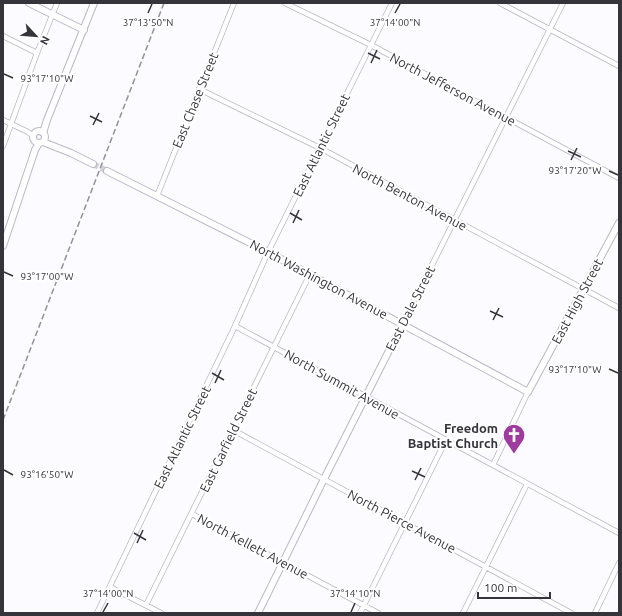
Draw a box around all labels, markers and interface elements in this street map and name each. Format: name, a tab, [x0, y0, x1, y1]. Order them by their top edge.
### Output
north arrow	[16, 16, 56, 56]
text: 37°13'50"N	[123, 17, 173, 28]
text: 37°14'00"N	[370, 17, 420, 28]
text: N	[38, 34, 52, 47]
street label: East Chase Street	[169, 50, 221, 150]
street label: North Jefferson Avenue	[388, 50, 518, 128]
text: 93°17'10"W	[21, 73, 73, 84]
street label: East Atlantic Street	[290, 91, 352, 199]
street label: North Benton Avenue	[351, 161, 469, 233]
text: 93°17'20"W	[549, 165, 601, 176]
street label: North Washington Avenue	[248, 237, 390, 321]
street label: East High Street	[549, 256, 605, 346]
street label: East Dale Street	[383, 263, 437, 353]
text: 93°17'00"W	[21, 271, 73, 282]
street label: North Summit Avenue	[282, 347, 402, 421]
text: 93°17'10"W	[549, 364, 601, 375]
street label: East Atlantic Street	[151, 383, 213, 491]
street label: East Garfield Street	[197, 386, 259, 494]
place label: Freedom Baptist Church	[408, 421, 498, 450]
church icon: Freedom Baptist Church	[501, 422, 527, 455]
text: 93°16'50"W	[21, 469, 73, 480]
street label: North Pierce Avenue	[346, 487, 458, 555]
street label: North Kellett Avenue	[195, 511, 311, 581]
scale bar	[478, 574, 550, 600]
text: 100 m	[484, 581, 517, 594]
text: 37°14'00"N	[83, 588, 133, 599]
text: 37°14'10"N	[330, 588, 380, 599]

